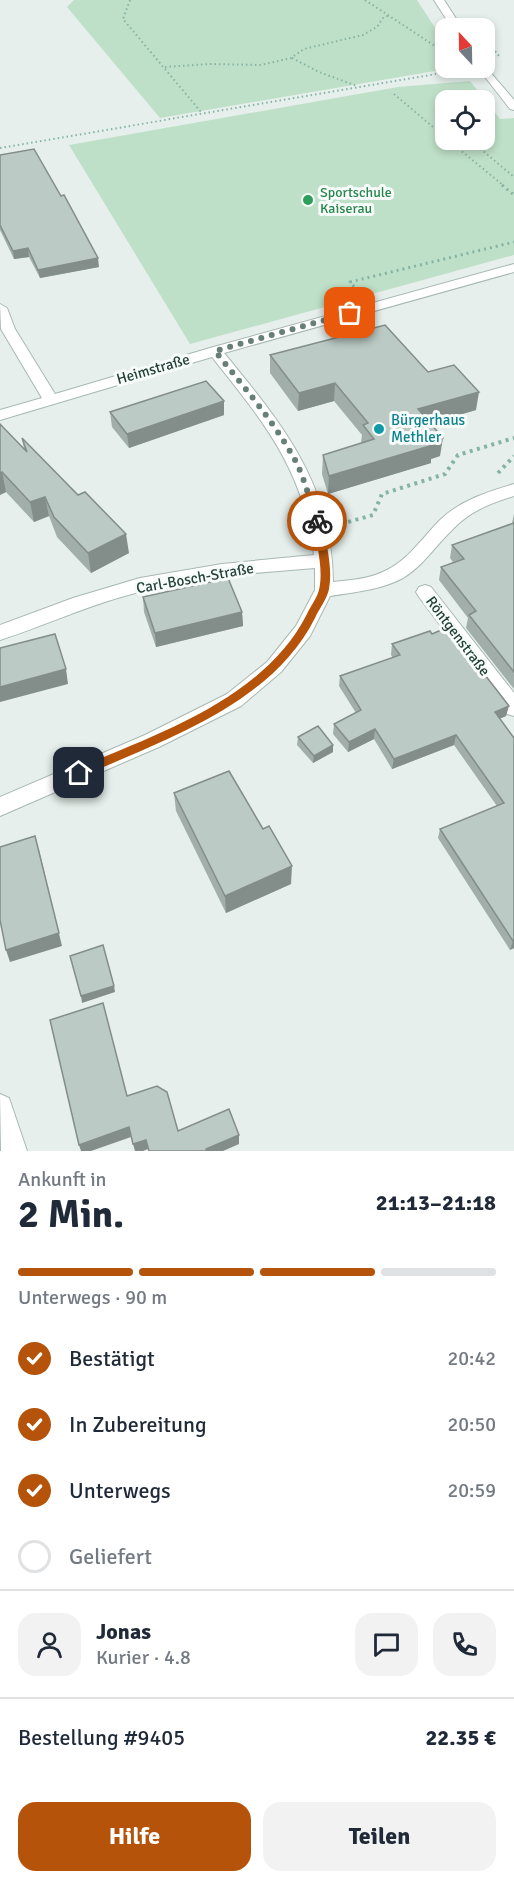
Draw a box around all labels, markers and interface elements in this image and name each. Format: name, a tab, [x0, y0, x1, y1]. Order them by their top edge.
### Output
north arrow	[435, 18, 495, 78]
map controls	[435, 18, 495, 150]
button: locate	[435, 90, 495, 150]
place label: Sportschule Kaiserau	[320, 184, 392, 217]
marker: Sportschule Kaiserau	[301, 193, 315, 207]
pin	[324, 287, 375, 338]
icon: bag	[333, 296, 366, 329]
street label: Heimstraße	[114, 350, 192, 388]
place label: Bürgerhaus Methler	[391, 411, 466, 446]
marker: Bürgerhaus Methler	[372, 422, 386, 436]
courier	[287, 491, 347, 551]
icon: bike	[301, 505, 334, 538]
street label: Carl-Bosch-Straße	[135, 559, 255, 597]
street label: Röntgenstraße	[422, 593, 494, 679]
pin	[53, 747, 104, 798]
icon: home	[62, 756, 95, 789]
text: Ankunft in	[18, 1167, 106, 1192]
text: 21:13–21:18	[376, 1189, 496, 1216]
text: 2 Min.	[18, 1190, 124, 1238]
text: Unterwegs · 90 m	[18, 1285, 167, 1310]
icon: check	[18, 1342, 51, 1375]
text: Bestätigt	[69, 1345, 155, 1372]
text: 20:42	[447, 1346, 496, 1371]
icon: check	[18, 1408, 51, 1441]
text: In Zubereitung	[69, 1411, 207, 1438]
text: 20:50	[447, 1412, 496, 1437]
icon: check	[18, 1474, 51, 1507]
text: Unterwegs	[69, 1477, 171, 1504]
text: 20:59	[447, 1478, 496, 1503]
text: Geliefert	[69, 1543, 152, 1570]
button: person	[18, 1613, 81, 1676]
button: chat	[355, 1613, 418, 1676]
button: phone	[433, 1613, 496, 1676]
text: Jonas	[96, 1618, 151, 1645]
text: Kurier · 4.8	[96, 1645, 191, 1670]
text: Bestellung #9405	[18, 1724, 185, 1751]
text: 22.35 €	[425, 1724, 496, 1751]
button: Hilfe	[18, 1802, 251, 1871]
button: Teilen	[263, 1802, 496, 1871]

